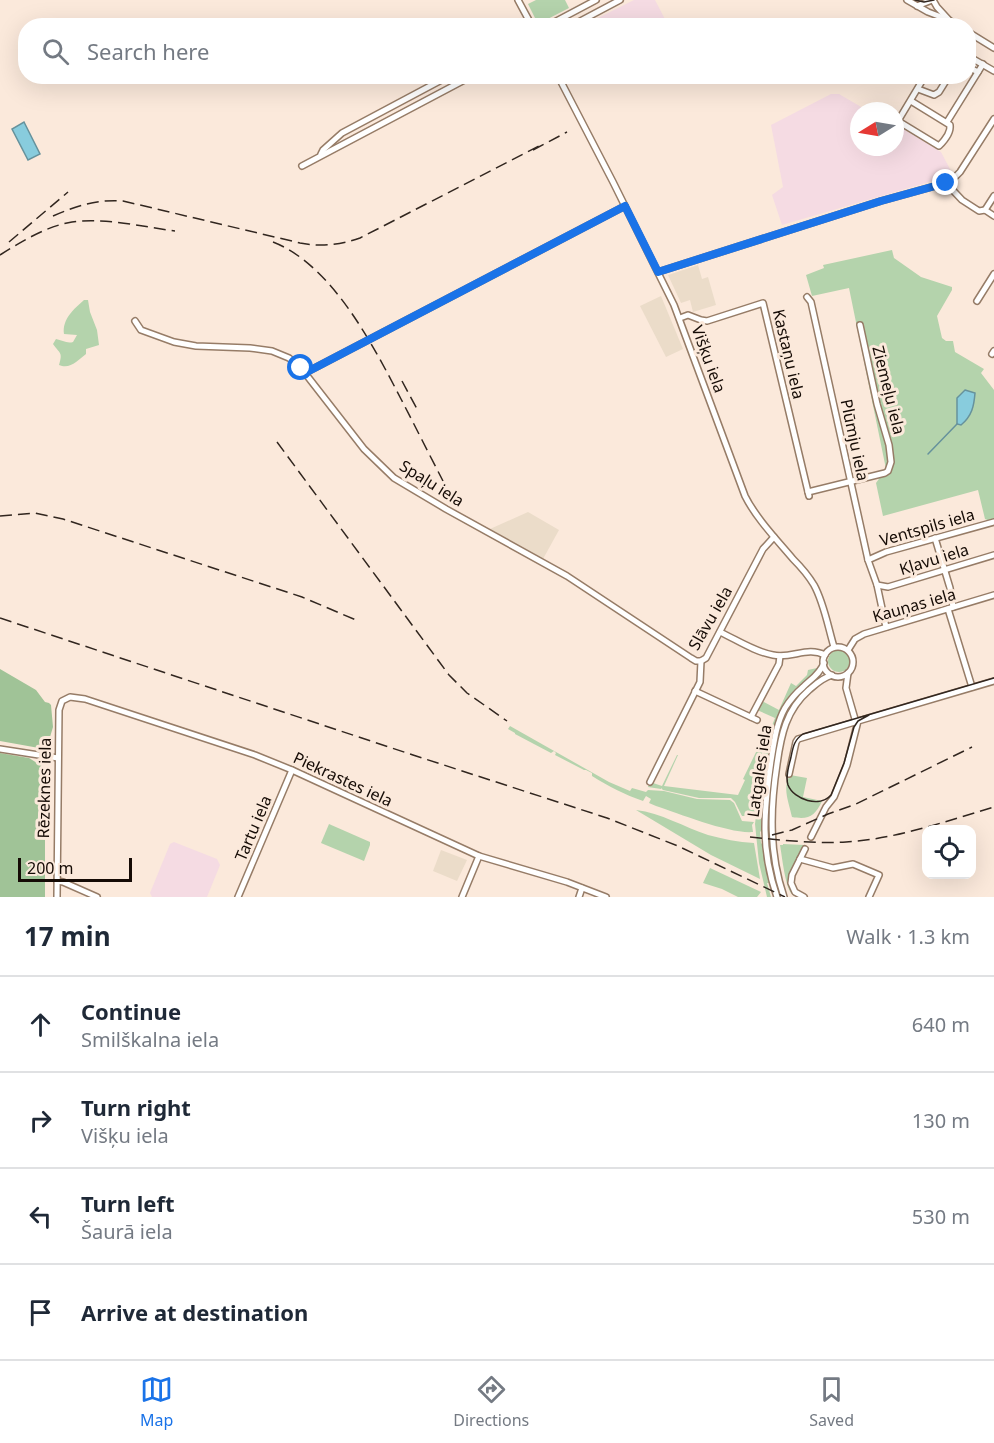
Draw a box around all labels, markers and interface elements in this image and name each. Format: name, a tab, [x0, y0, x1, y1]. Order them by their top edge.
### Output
search box	[18, 18, 976, 84]
icon: search	[39, 35, 72, 68]
text: Search here	[87, 36, 209, 66]
north arrow	[850, 102, 904, 156]
route end	[932, 169, 958, 195]
street label: Kastaņu iela	[768, 307, 810, 401]
street label: Višķu iela	[687, 322, 731, 396]
street label: Ziemeļu iela	[867, 343, 911, 437]
route start	[287, 354, 313, 380]
street label: Plūmju iela	[836, 397, 874, 483]
street label: Spaļu iela	[396, 455, 468, 511]
street label: Ventspils iela	[877, 503, 977, 551]
street label: Kļavu iela	[897, 538, 971, 580]
street label: Slāvu iela	[683, 582, 737, 654]
street label: Kauņas iela	[870, 583, 958, 627]
street label: Latgales iela	[742, 723, 776, 819]
street label: Rēzeknes iela	[32, 737, 56, 839]
street label: Piekrastes iela	[290, 746, 396, 812]
street label: Tartu iela	[229, 792, 277, 864]
map controls	[922, 825, 976, 879]
button: locate	[922, 825, 976, 879]
scale bar	[18, 855, 132, 882]
text: 200 m	[27, 857, 74, 879]
text: 17 min	[24, 918, 111, 954]
text: Walk · 1.3 km	[846, 923, 970, 950]
text: Continue	[81, 996, 181, 1026]
icon: ahead	[24, 1008, 57, 1041]
text: 640 m	[912, 1011, 970, 1038]
text: Smilškalna iela	[81, 1026, 219, 1053]
text: Turn right	[81, 1092, 191, 1122]
icon: right	[24, 1104, 57, 1137]
text: 130 m	[912, 1107, 970, 1134]
text: Višķu iela	[81, 1122, 169, 1149]
text: Turn left	[81, 1188, 175, 1218]
icon: left	[24, 1200, 57, 1233]
text: 530 m	[912, 1203, 970, 1230]
text: Šaurā iela	[81, 1218, 173, 1245]
icon: arrive	[24, 1296, 57, 1329]
text: Arrive at destination	[81, 1297, 308, 1327]
tab: Map	[140, 1373, 173, 1431]
tab: Directions	[453, 1373, 529, 1431]
tab: Saved	[809, 1373, 854, 1431]

